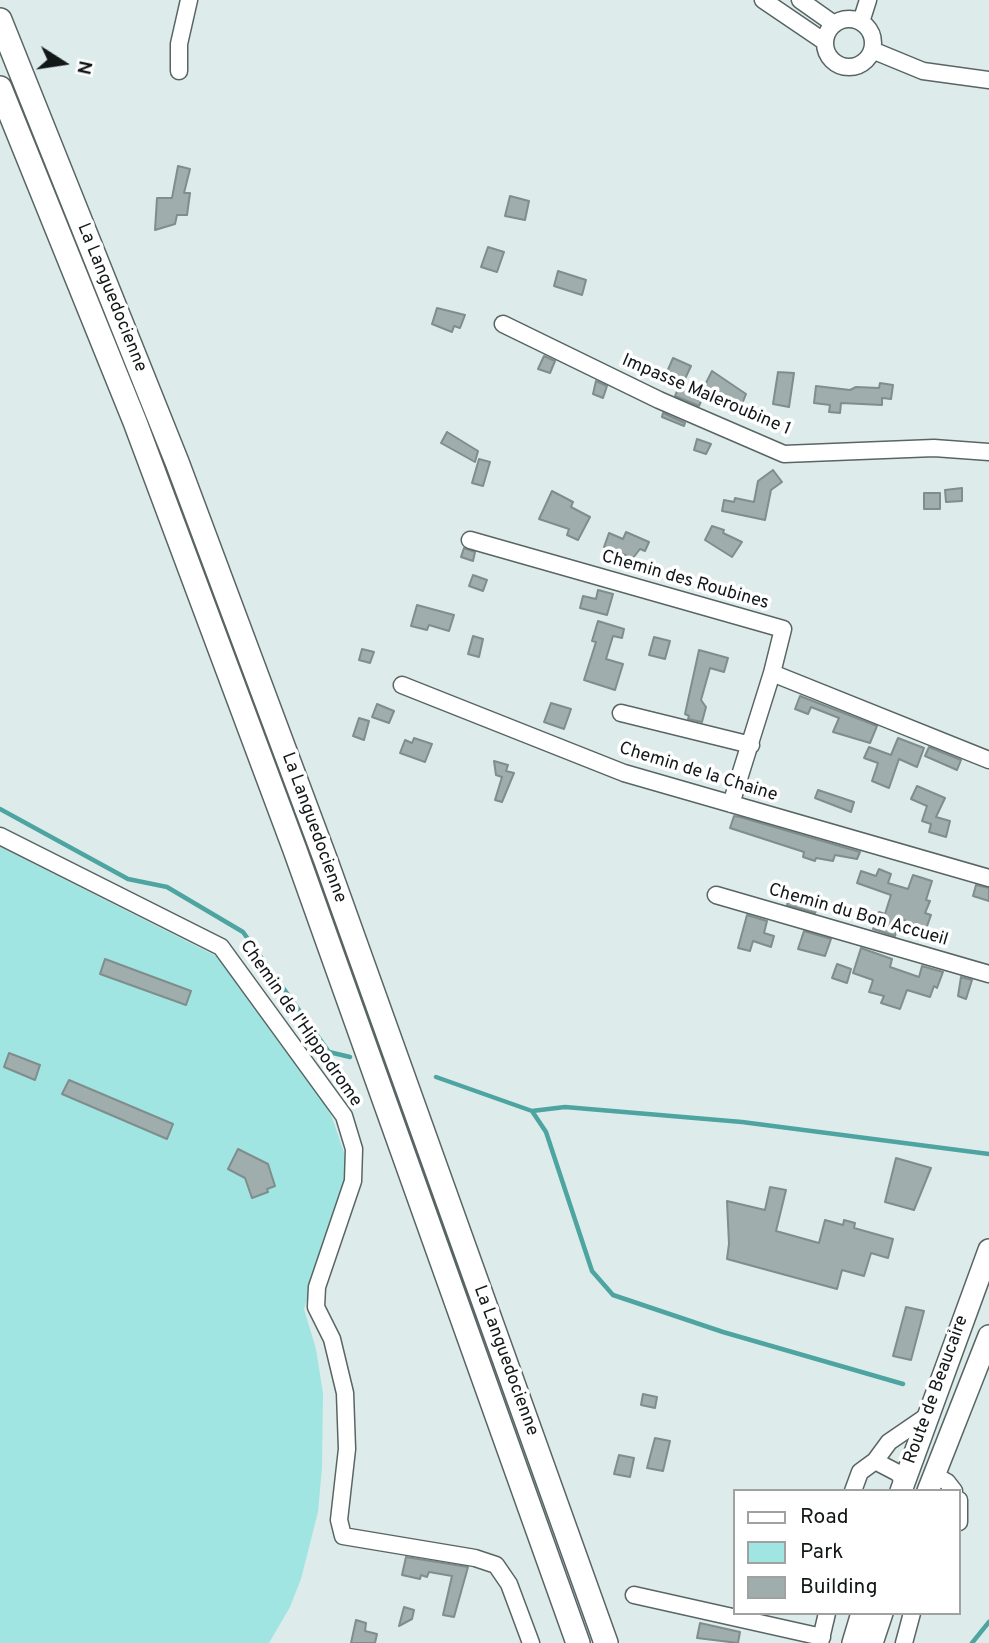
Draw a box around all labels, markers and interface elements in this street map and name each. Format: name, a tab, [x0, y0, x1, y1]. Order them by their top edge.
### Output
north arrow	[28, 28, 98, 98]
text: N	[70, 58, 97, 77]
street label: La Languedocienne	[71, 220, 151, 376]
street label: Impasse Maleroubine 1	[618, 351, 794, 441]
street label: Chemin des Roubines	[599, 547, 771, 615]
street label: Chemin de la Chaine	[616, 739, 780, 807]
street label: La Languedocienne	[276, 750, 350, 906]
street label: Chemin du Bon Accueil	[766, 880, 950, 952]
street label: Chemin de l'Hippodrome	[234, 936, 366, 1112]
street label: La Languedocienne	[468, 1283, 542, 1439]
street label: Route de Beaucaire	[900, 1313, 974, 1467]
legend	[734, 1489, 961, 1615]
text: Road	[800, 1504, 849, 1531]
text: Park	[800, 1539, 843, 1566]
text: Building	[800, 1574, 878, 1601]

